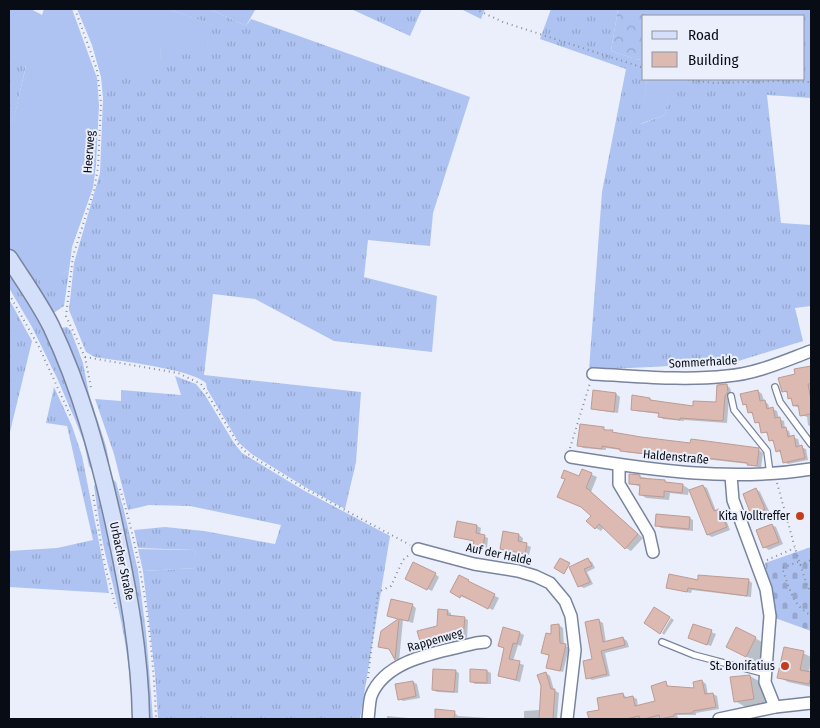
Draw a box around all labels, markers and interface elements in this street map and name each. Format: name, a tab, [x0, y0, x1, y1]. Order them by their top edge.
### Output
legend	[642, 15, 805, 80]
text: Road	[688, 26, 719, 44]
text: Building	[688, 51, 739, 69]
street label: Heerweg	[81, 130, 97, 174]
street label: Sommerhalde	[668, 353, 738, 371]
street label: Haldenstraße	[643, 447, 710, 467]
place label: Kita Volltreffer	[719, 509, 791, 523]
marker: Kita Volltreffer	[794, 510, 806, 522]
street label: Urbacher Straße	[107, 521, 137, 602]
street label: Auf der Halde	[465, 540, 533, 568]
street label: Rappenweg	[406, 625, 465, 655]
place label: St. Bonifatius	[710, 659, 775, 673]
marker: St. Bonifatius	[779, 660, 791, 672]

